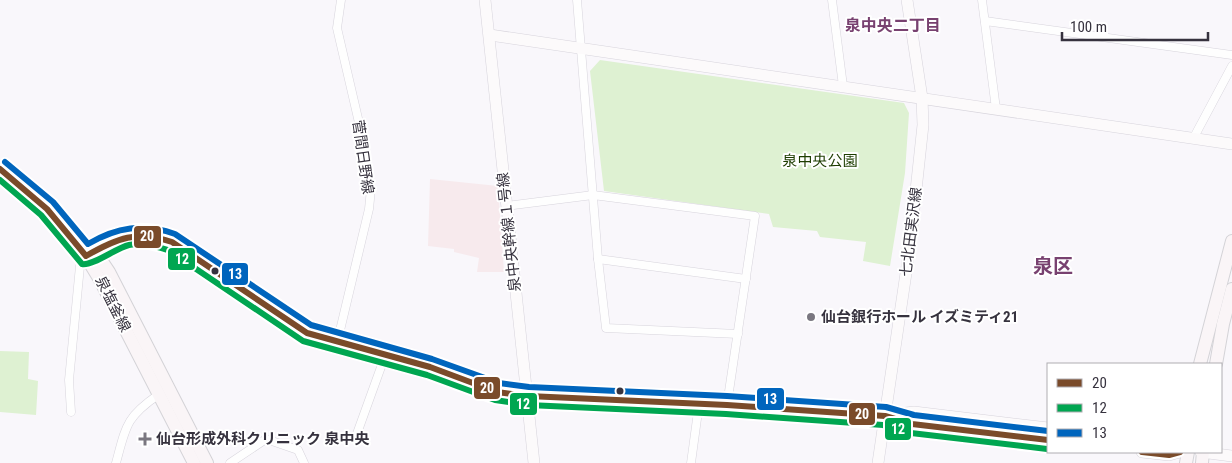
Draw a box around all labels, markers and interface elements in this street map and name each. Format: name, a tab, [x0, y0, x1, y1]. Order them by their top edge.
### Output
scale bar	[1062, 10, 1208, 42]
district label: 泉中央二丁目	[845, 16, 941, 35]
text: 100 m	[1070, 18, 1107, 36]
street label: 菅間日野線	[349, 119, 377, 195]
park label: 泉中央公園	[782, 152, 858, 170]
street label: 泉中央幹線１号線	[494, 171, 524, 293]
street label: 七北田実沢線	[897, 186, 925, 278]
line badge: 20	[133, 225, 162, 249]
text: 20	[140, 228, 154, 244]
line badge: 12	[167, 247, 196, 271]
text: 12	[175, 251, 189, 267]
district label: 泉区	[1033, 254, 1073, 278]
line badge: 13	[221, 262, 249, 286]
unlabelled marker	[210, 266, 220, 276]
text: 13	[228, 266, 242, 282]
street label: 泉塩釜線	[91, 273, 135, 335]
place label: 仙台銀行ホール イズミティ21	[821, 308, 1018, 326]
marker: 仙台銀行ホール イズミティ21	[805, 311, 817, 323]
legend	[1047, 363, 1222, 453]
text: 20	[1092, 374, 1107, 392]
line badge: 20	[473, 376, 501, 400]
text: 20	[480, 380, 494, 396]
unlabelled marker	[615, 386, 625, 396]
line badge: 13	[756, 387, 785, 411]
text: 13	[763, 391, 777, 407]
line badge: 12	[509, 392, 538, 416]
text: 12	[516, 396, 530, 412]
text: 12	[1092, 399, 1107, 417]
line badge: 20	[848, 402, 876, 426]
text: 20	[855, 406, 869, 422]
line badge: 12	[884, 417, 912, 441]
text: 12	[891, 421, 905, 437]
text: 13	[1092, 424, 1107, 442]
place label: 仙台形成外科クリニック 泉中央	[156, 430, 369, 448]
marker: 仙台形成外科クリニック 泉中央	[138, 432, 152, 446]

